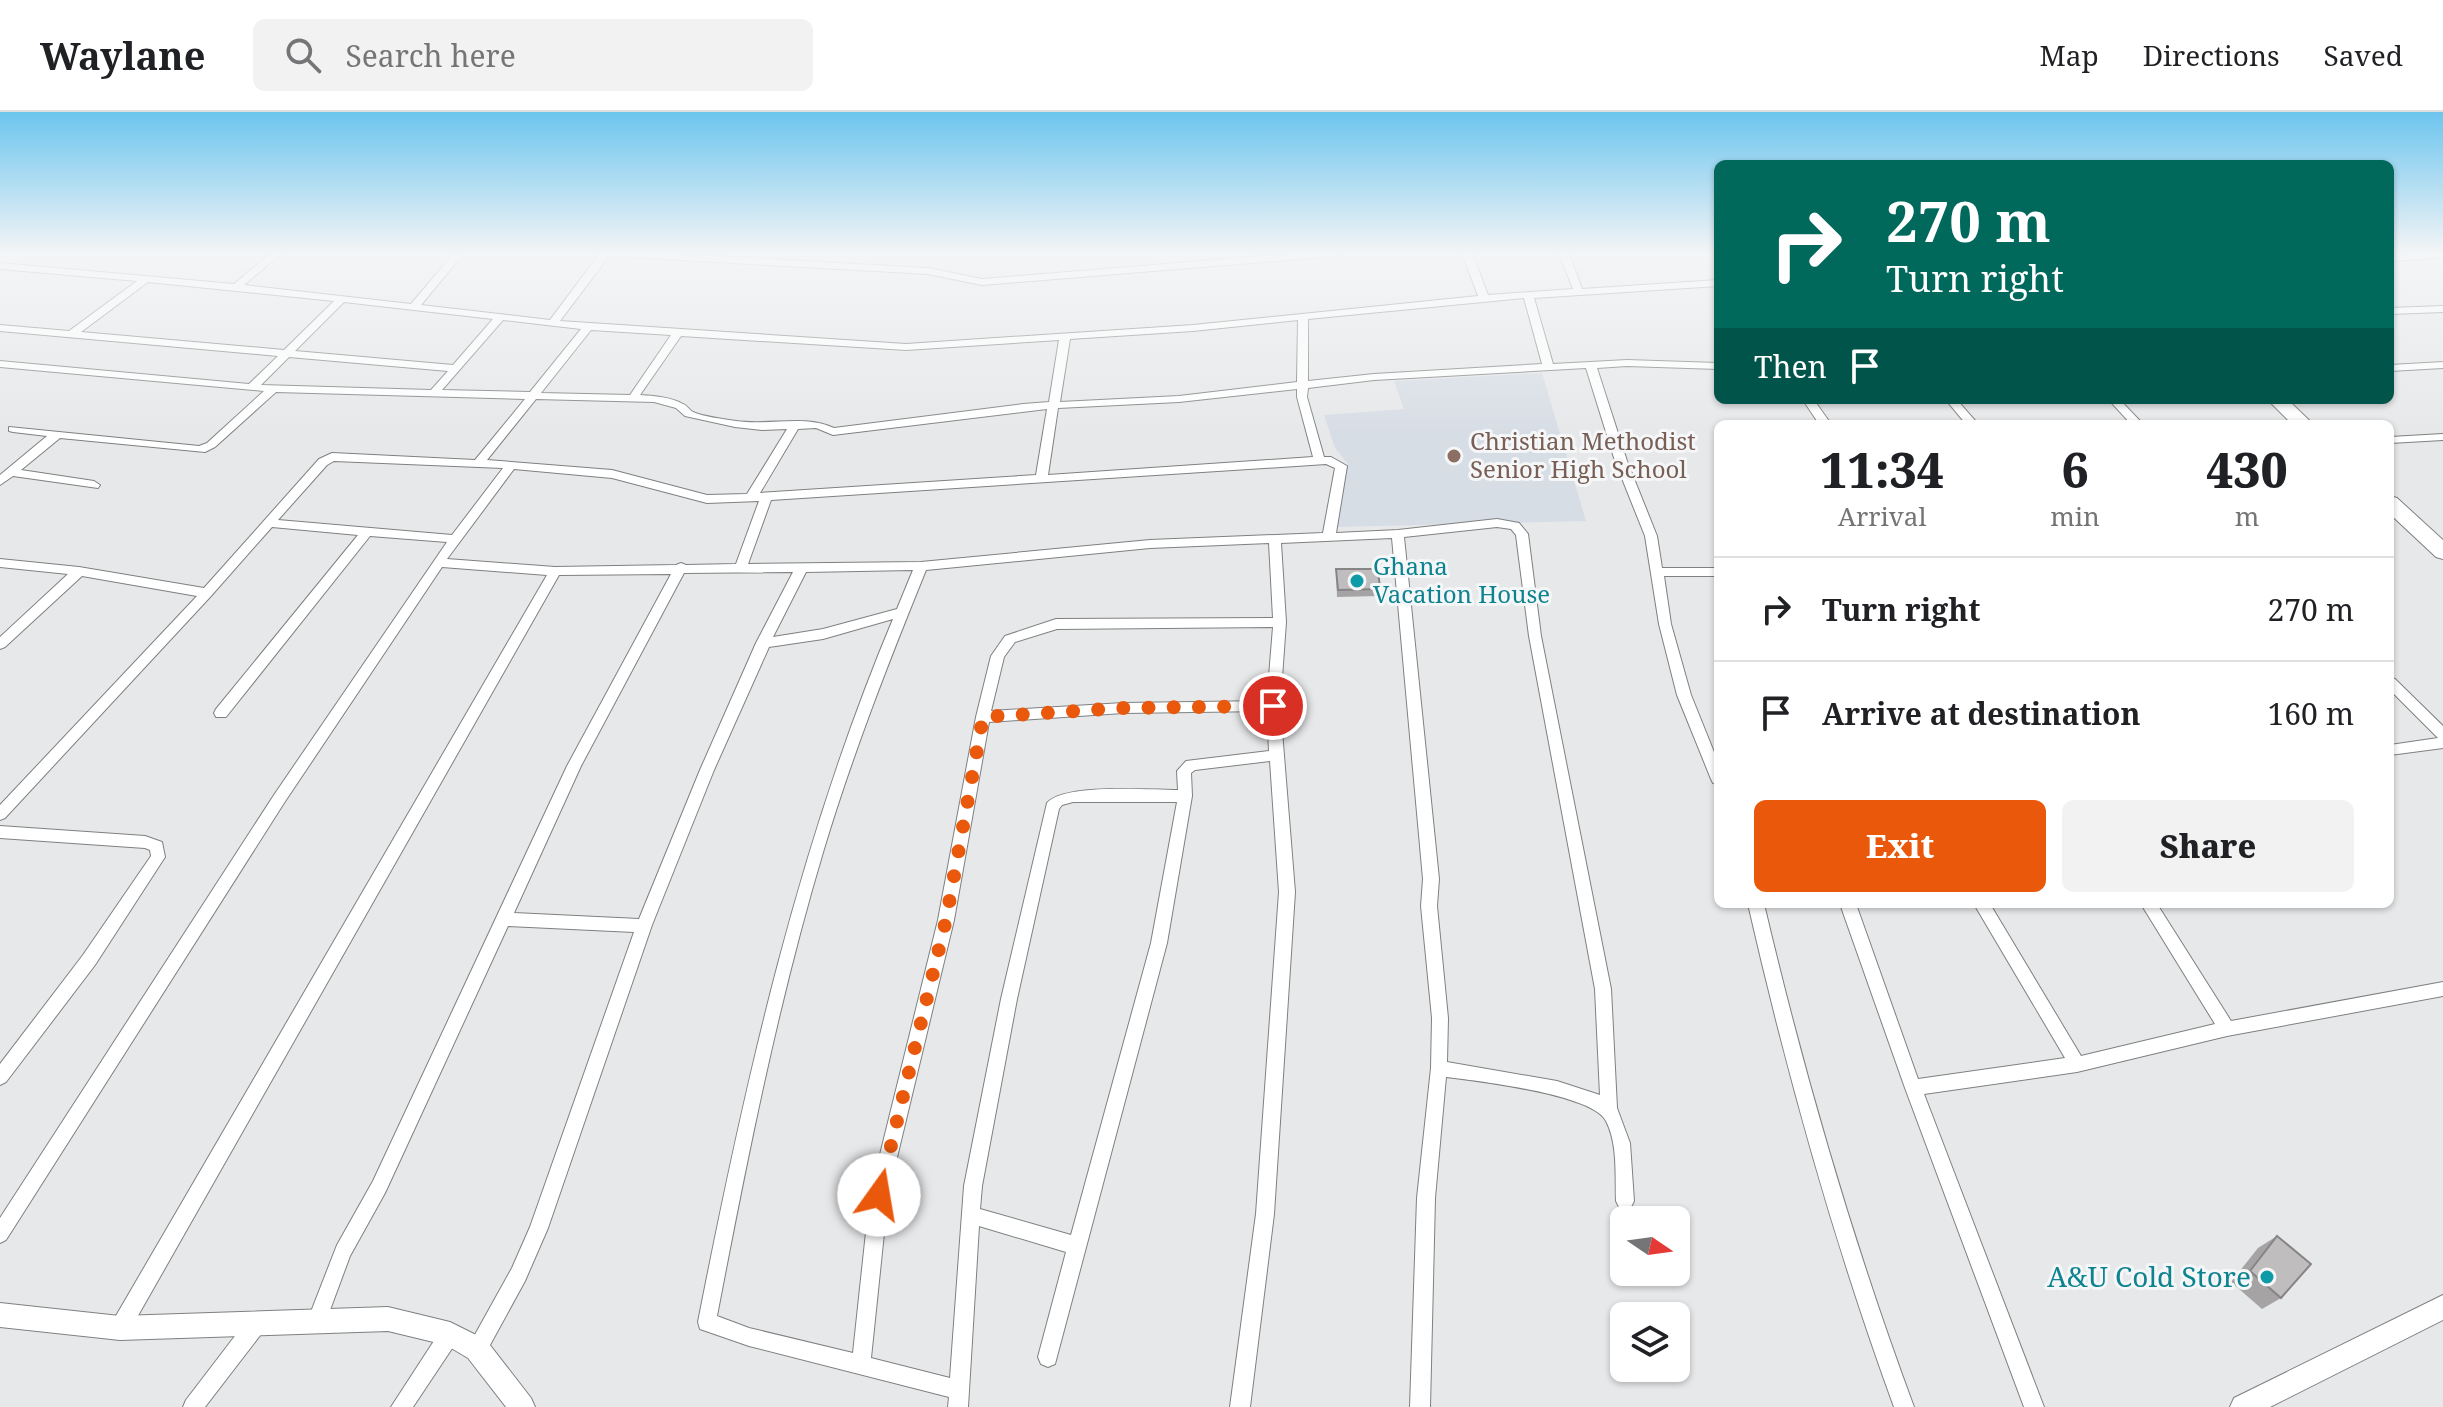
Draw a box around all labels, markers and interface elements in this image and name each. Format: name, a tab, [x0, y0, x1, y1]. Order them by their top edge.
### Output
search box	[253, 19, 813, 91]
text: Waylane	[40, 29, 205, 81]
icon: search	[281, 33, 325, 77]
text: Search here	[345, 35, 516, 76]
text: Map	[2039, 36, 2099, 74]
text: Directions	[2143, 36, 2280, 74]
text: Saved	[2324, 36, 2403, 74]
text: 270 m	[1886, 182, 2051, 258]
icon: right	[1754, 192, 1858, 296]
text: Turn right	[1886, 254, 2064, 303]
icon: arrive	[1843, 344, 1887, 388]
text: Then	[1754, 346, 1827, 387]
place label: Christian Methodist Senior High School	[1470, 424, 1696, 485]
text: 11:34	[1820, 437, 1944, 502]
text: 6	[2061, 437, 2089, 502]
text: 430	[2206, 437, 2288, 502]
marker: Christian Methodist Senior High School	[1445, 447, 1463, 465]
text: Arrival	[1838, 498, 1927, 534]
text: min	[2050, 498, 2100, 534]
text: m	[2235, 498, 2259, 534]
place label: Ghana Vacation House	[1373, 549, 1550, 610]
marker: Ghana Vacation House	[1348, 572, 1366, 590]
icon: right	[1754, 587, 1798, 631]
text: Turn right	[1822, 589, 1980, 630]
text: 270 m	[2268, 589, 2354, 630]
pin	[1239, 672, 1307, 740]
icon: arrive	[1251, 684, 1295, 728]
icon: arrive	[1754, 691, 1798, 735]
text: Arrive at destination	[1822, 693, 2141, 734]
text: 160 m	[2268, 693, 2354, 734]
button: Exit	[1754, 800, 2046, 892]
button: Share	[2062, 800, 2354, 892]
position arrow	[837, 1153, 921, 1237]
north arrow	[1610, 1206, 1690, 1286]
map controls	[1610, 1206, 1690, 1382]
place label: A&U Cold Store	[2047, 1257, 2251, 1295]
marker: A&U Cold Store	[2258, 1268, 2276, 1286]
button: layers	[1610, 1302, 1690, 1382]

